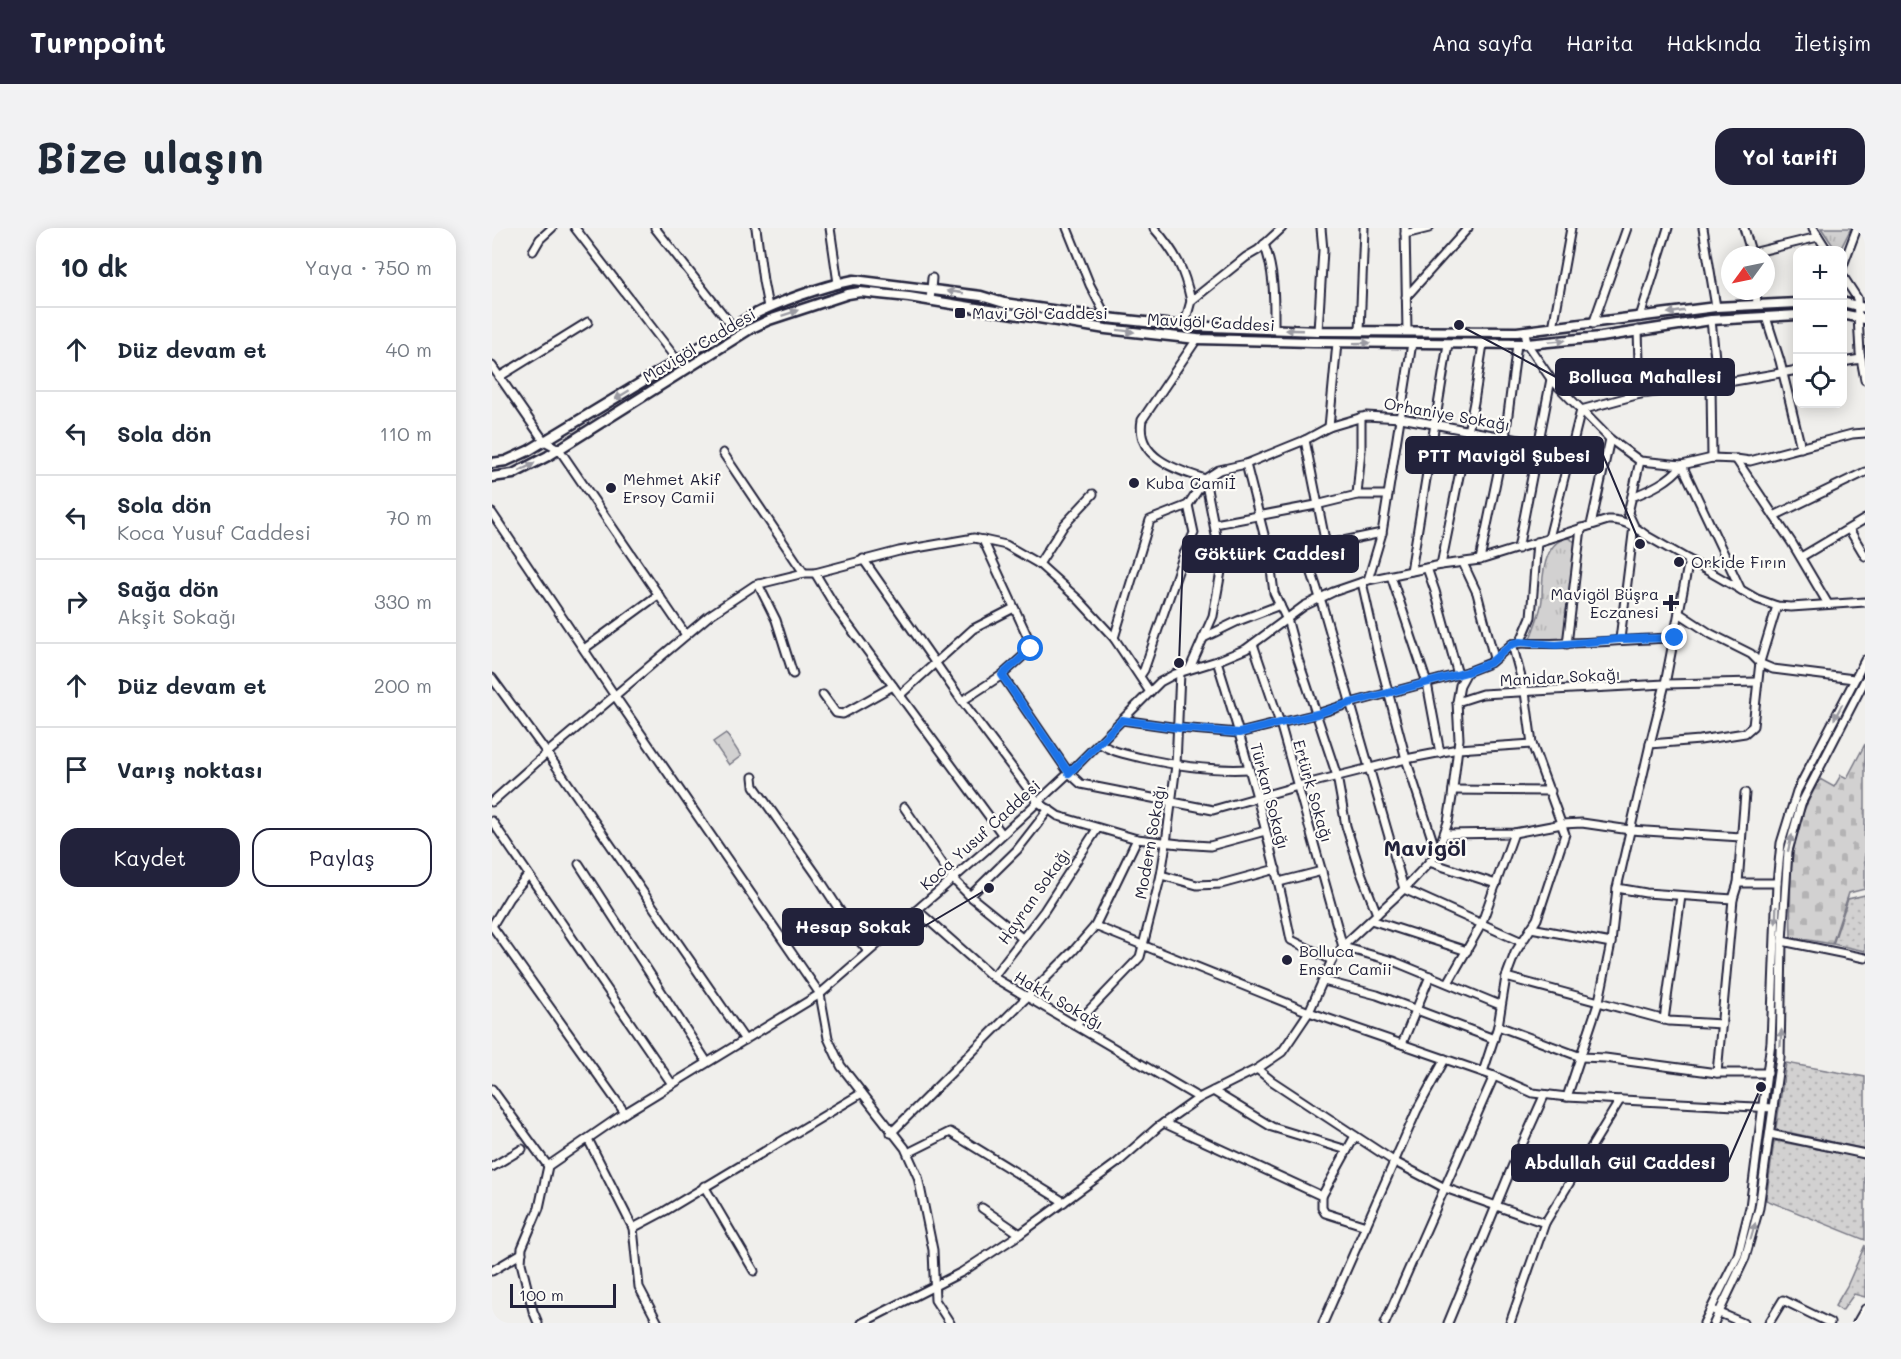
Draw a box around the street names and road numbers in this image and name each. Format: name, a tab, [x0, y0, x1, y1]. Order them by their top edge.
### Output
street label: Mavigöl Caddesi	[638, 303, 759, 387]
street label: Mavigöl Caddesi	[1146, 308, 1276, 335]
street label: Orhaniye Sokağı	[1382, 392, 1512, 435]
street label: Manidar Sokağı	[1499, 663, 1621, 690]
street label: Ertürk Sokağı	[1289, 737, 1338, 845]
street label: Türkan Sokağı	[1246, 740, 1295, 851]
street label: Koca Yusuf Caddesi	[915, 775, 1044, 894]
street label: Modern Sokağı	[1129, 783, 1170, 901]
street label: Hayran Sokağı	[993, 843, 1075, 948]
street label: Hakkı Sokağı	[1011, 966, 1108, 1034]

